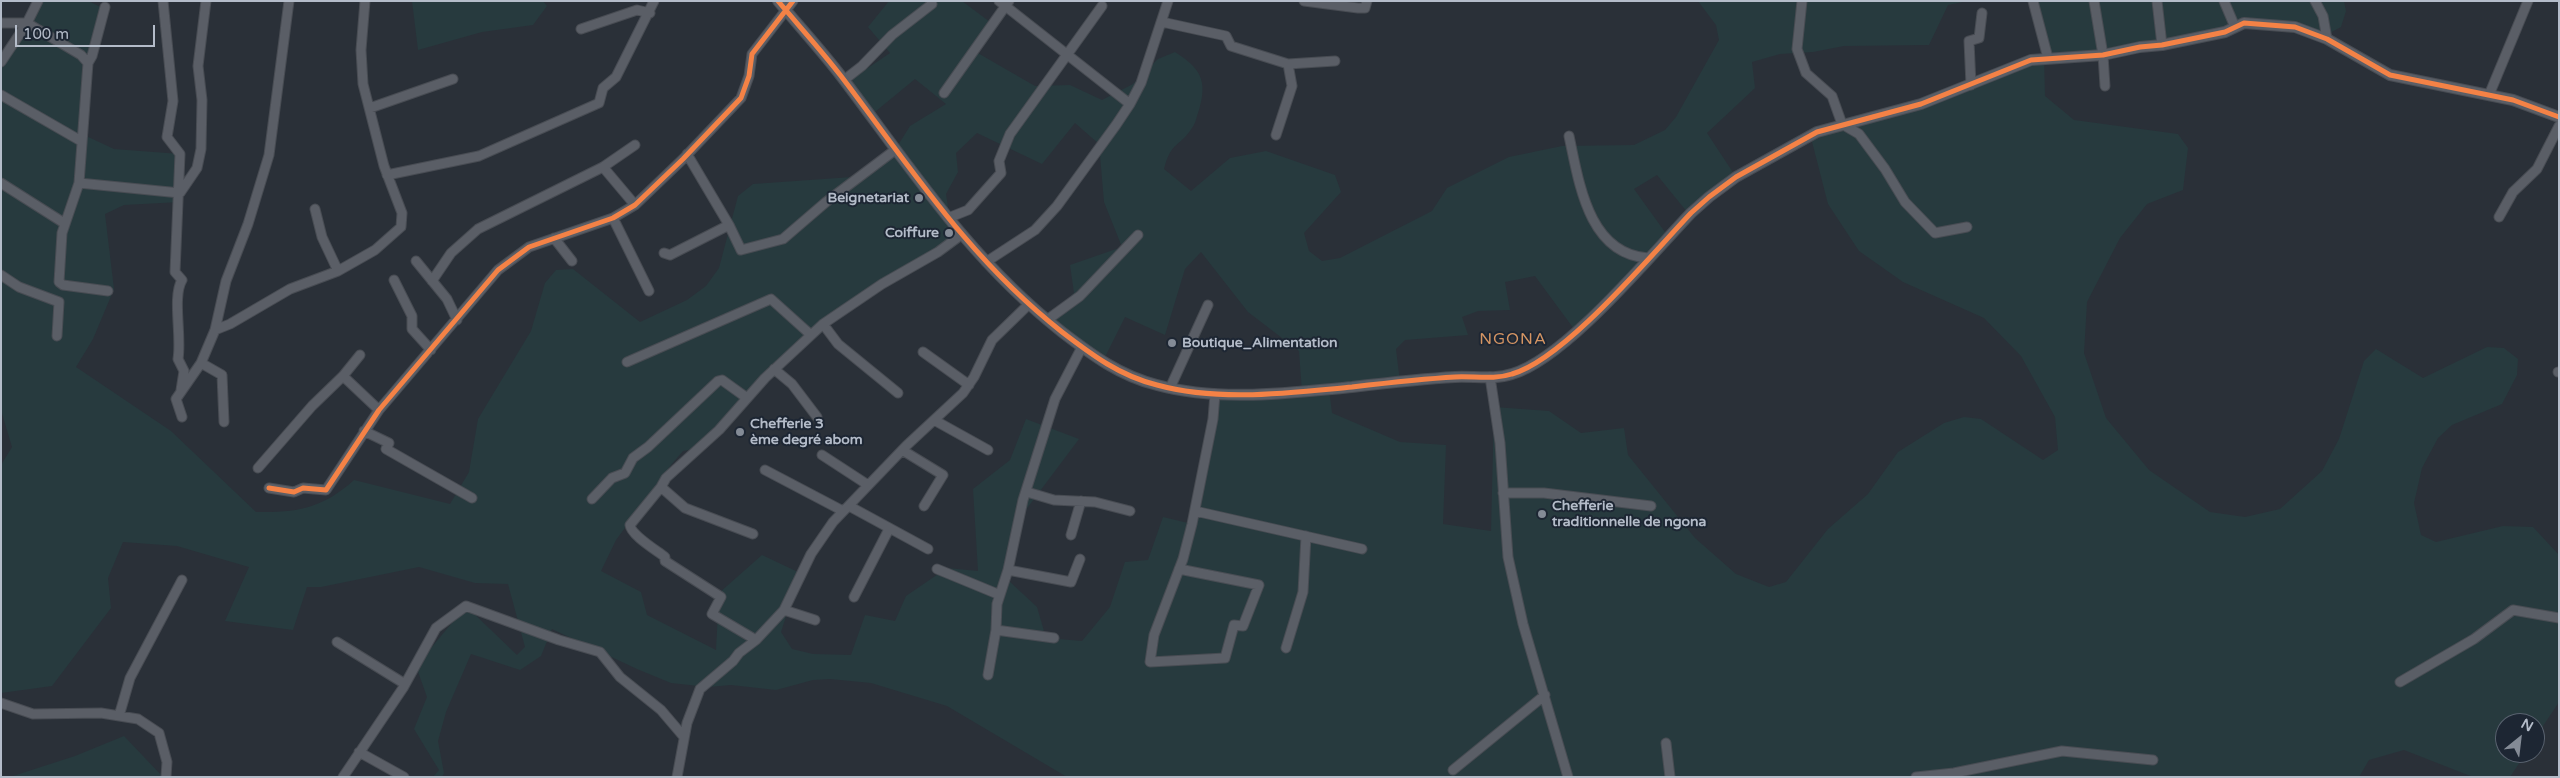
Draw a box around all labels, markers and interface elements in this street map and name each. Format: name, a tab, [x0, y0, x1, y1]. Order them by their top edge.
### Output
scale bar	[18, 15, 158, 47]
text: 100 m	[23, 25, 69, 43]
place label: Beignetariat	[828, 190, 909, 206]
marker: Beignetariat	[913, 192, 925, 204]
place label: Coiffure	[885, 225, 939, 241]
marker: Coiffure	[943, 227, 955, 239]
district label: NGONA	[1479, 330, 1547, 350]
place label: Boutique_Alimentation	[1182, 335, 1337, 351]
marker: Boutique_Alimentation	[1166, 337, 1178, 349]
place label: Chefferie 3 ème degré abom	[750, 416, 863, 448]
marker: Chefferie 3 ème degré abom	[734, 426, 746, 438]
place label: Chefferie traditionnelle de ngona	[1552, 498, 1706, 530]
marker: Chefferie traditionnelle de ngona	[1536, 508, 1548, 520]
north arrow	[2495, 713, 2545, 763]
text: N	[2518, 715, 2536, 735]

